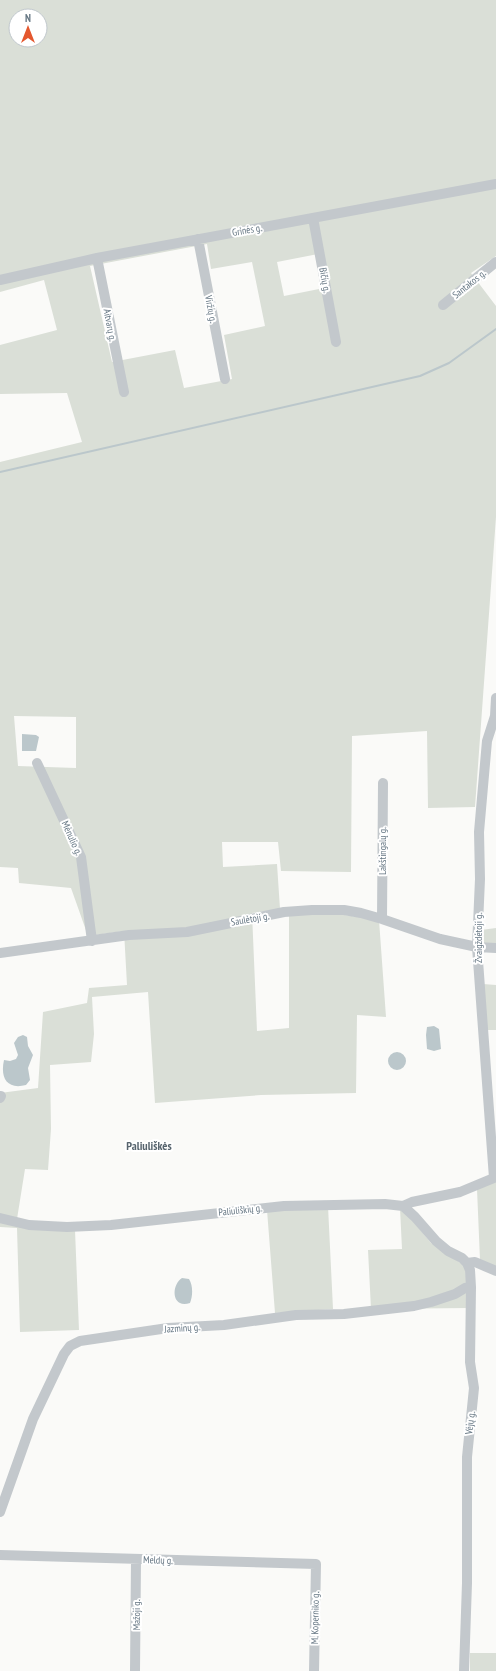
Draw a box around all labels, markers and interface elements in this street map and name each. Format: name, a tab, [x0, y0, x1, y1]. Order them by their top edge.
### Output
north arrow	[8, 8, 48, 48]
text: N	[25, 11, 31, 25]
street label: Grinės g.	[231, 221, 263, 239]
street label: Bičių g.	[316, 266, 334, 294]
street label: Santakos g.	[450, 267, 488, 301]
street label: Viržių g.	[202, 293, 220, 324]
street label: Aitvarų g.	[100, 308, 120, 343]
street label: Mėnulio g.	[59, 819, 85, 857]
street label: Lakštingalų g.	[376, 827, 389, 875]
street label: Saulėtoji g.	[230, 909, 270, 929]
street label: Žvaigždėtoji g.	[472, 913, 485, 963]
district label: Paliuliškės	[126, 1138, 172, 1153]
street label: Paliuliškių g.	[218, 1201, 263, 1219]
street label: Jazminų g.	[163, 1320, 200, 1336]
street label: Vėjų g.	[462, 1411, 478, 1436]
street label: Meldų g.	[143, 1553, 173, 1567]
street label: M. Koperniko g.	[308, 1591, 322, 1644]
street label: Mažoji g.	[130, 1599, 143, 1630]

